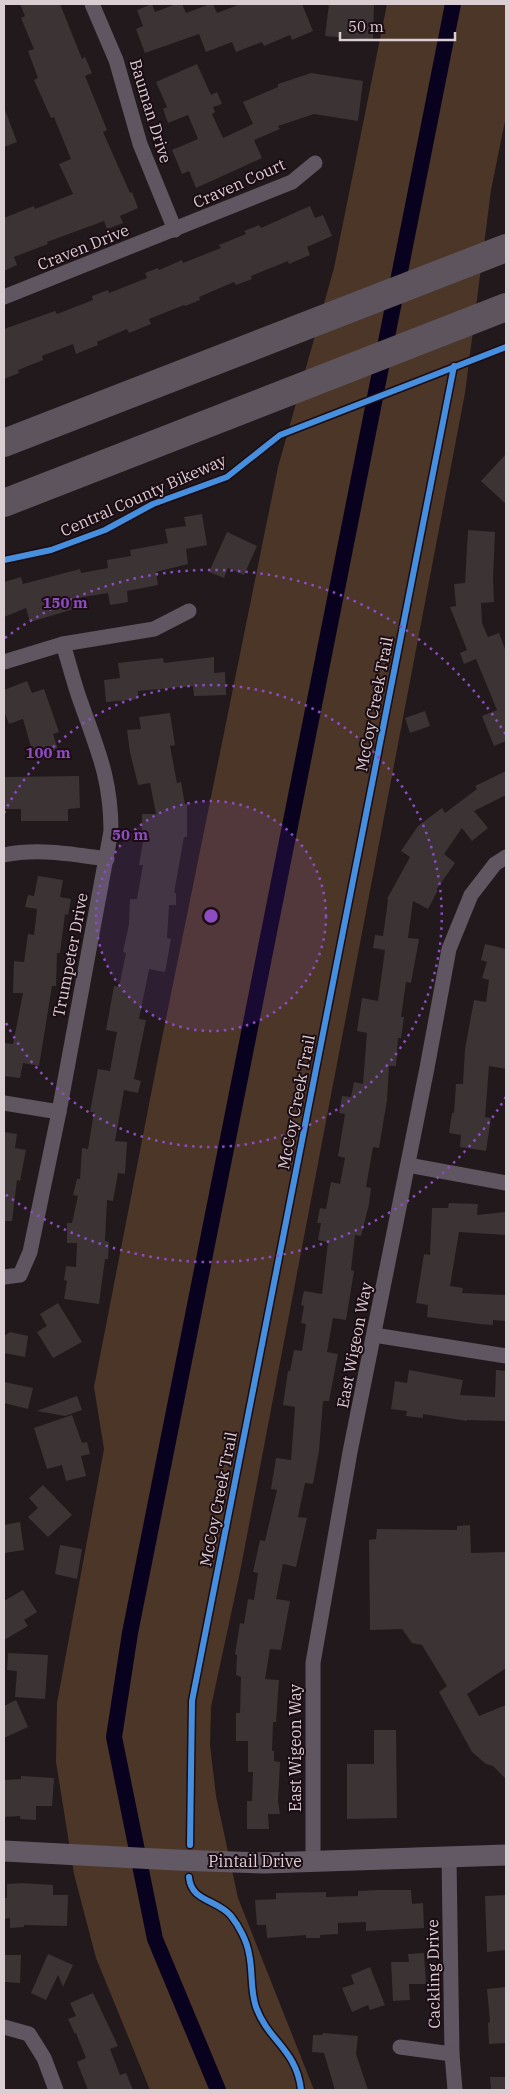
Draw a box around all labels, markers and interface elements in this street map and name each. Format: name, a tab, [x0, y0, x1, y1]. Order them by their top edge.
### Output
scale bar	[340, 10, 455, 42]
text: 50 m	[348, 17, 384, 36]
street label: Bauman Drive	[126, 57, 176, 165]
street label: Craven Court	[190, 154, 288, 212]
street label: Craven Drive	[34, 220, 132, 274]
street label: Central County Bikeway	[57, 449, 229, 541]
text: 150 m	[42, 593, 88, 612]
street label: McCoy Creek Trail	[351, 635, 397, 773]
text: 100 m	[25, 743, 71, 762]
text: 50 m	[112, 825, 148, 844]
street label: Trumpeter Drive	[48, 891, 92, 1019]
centre of rings	[202, 907, 220, 925]
street label: McCoy Creek Trail	[273, 1033, 319, 1171]
street label: East Wigeon Way	[332, 1280, 376, 1410]
street label: McCoy Creek Trail	[195, 1430, 241, 1568]
street label: East Wigeon Way	[285, 1683, 305, 1812]
street label: Pintail Drive	[208, 1851, 302, 1871]
street label: Cackling Drive	[422, 1919, 444, 2029]

